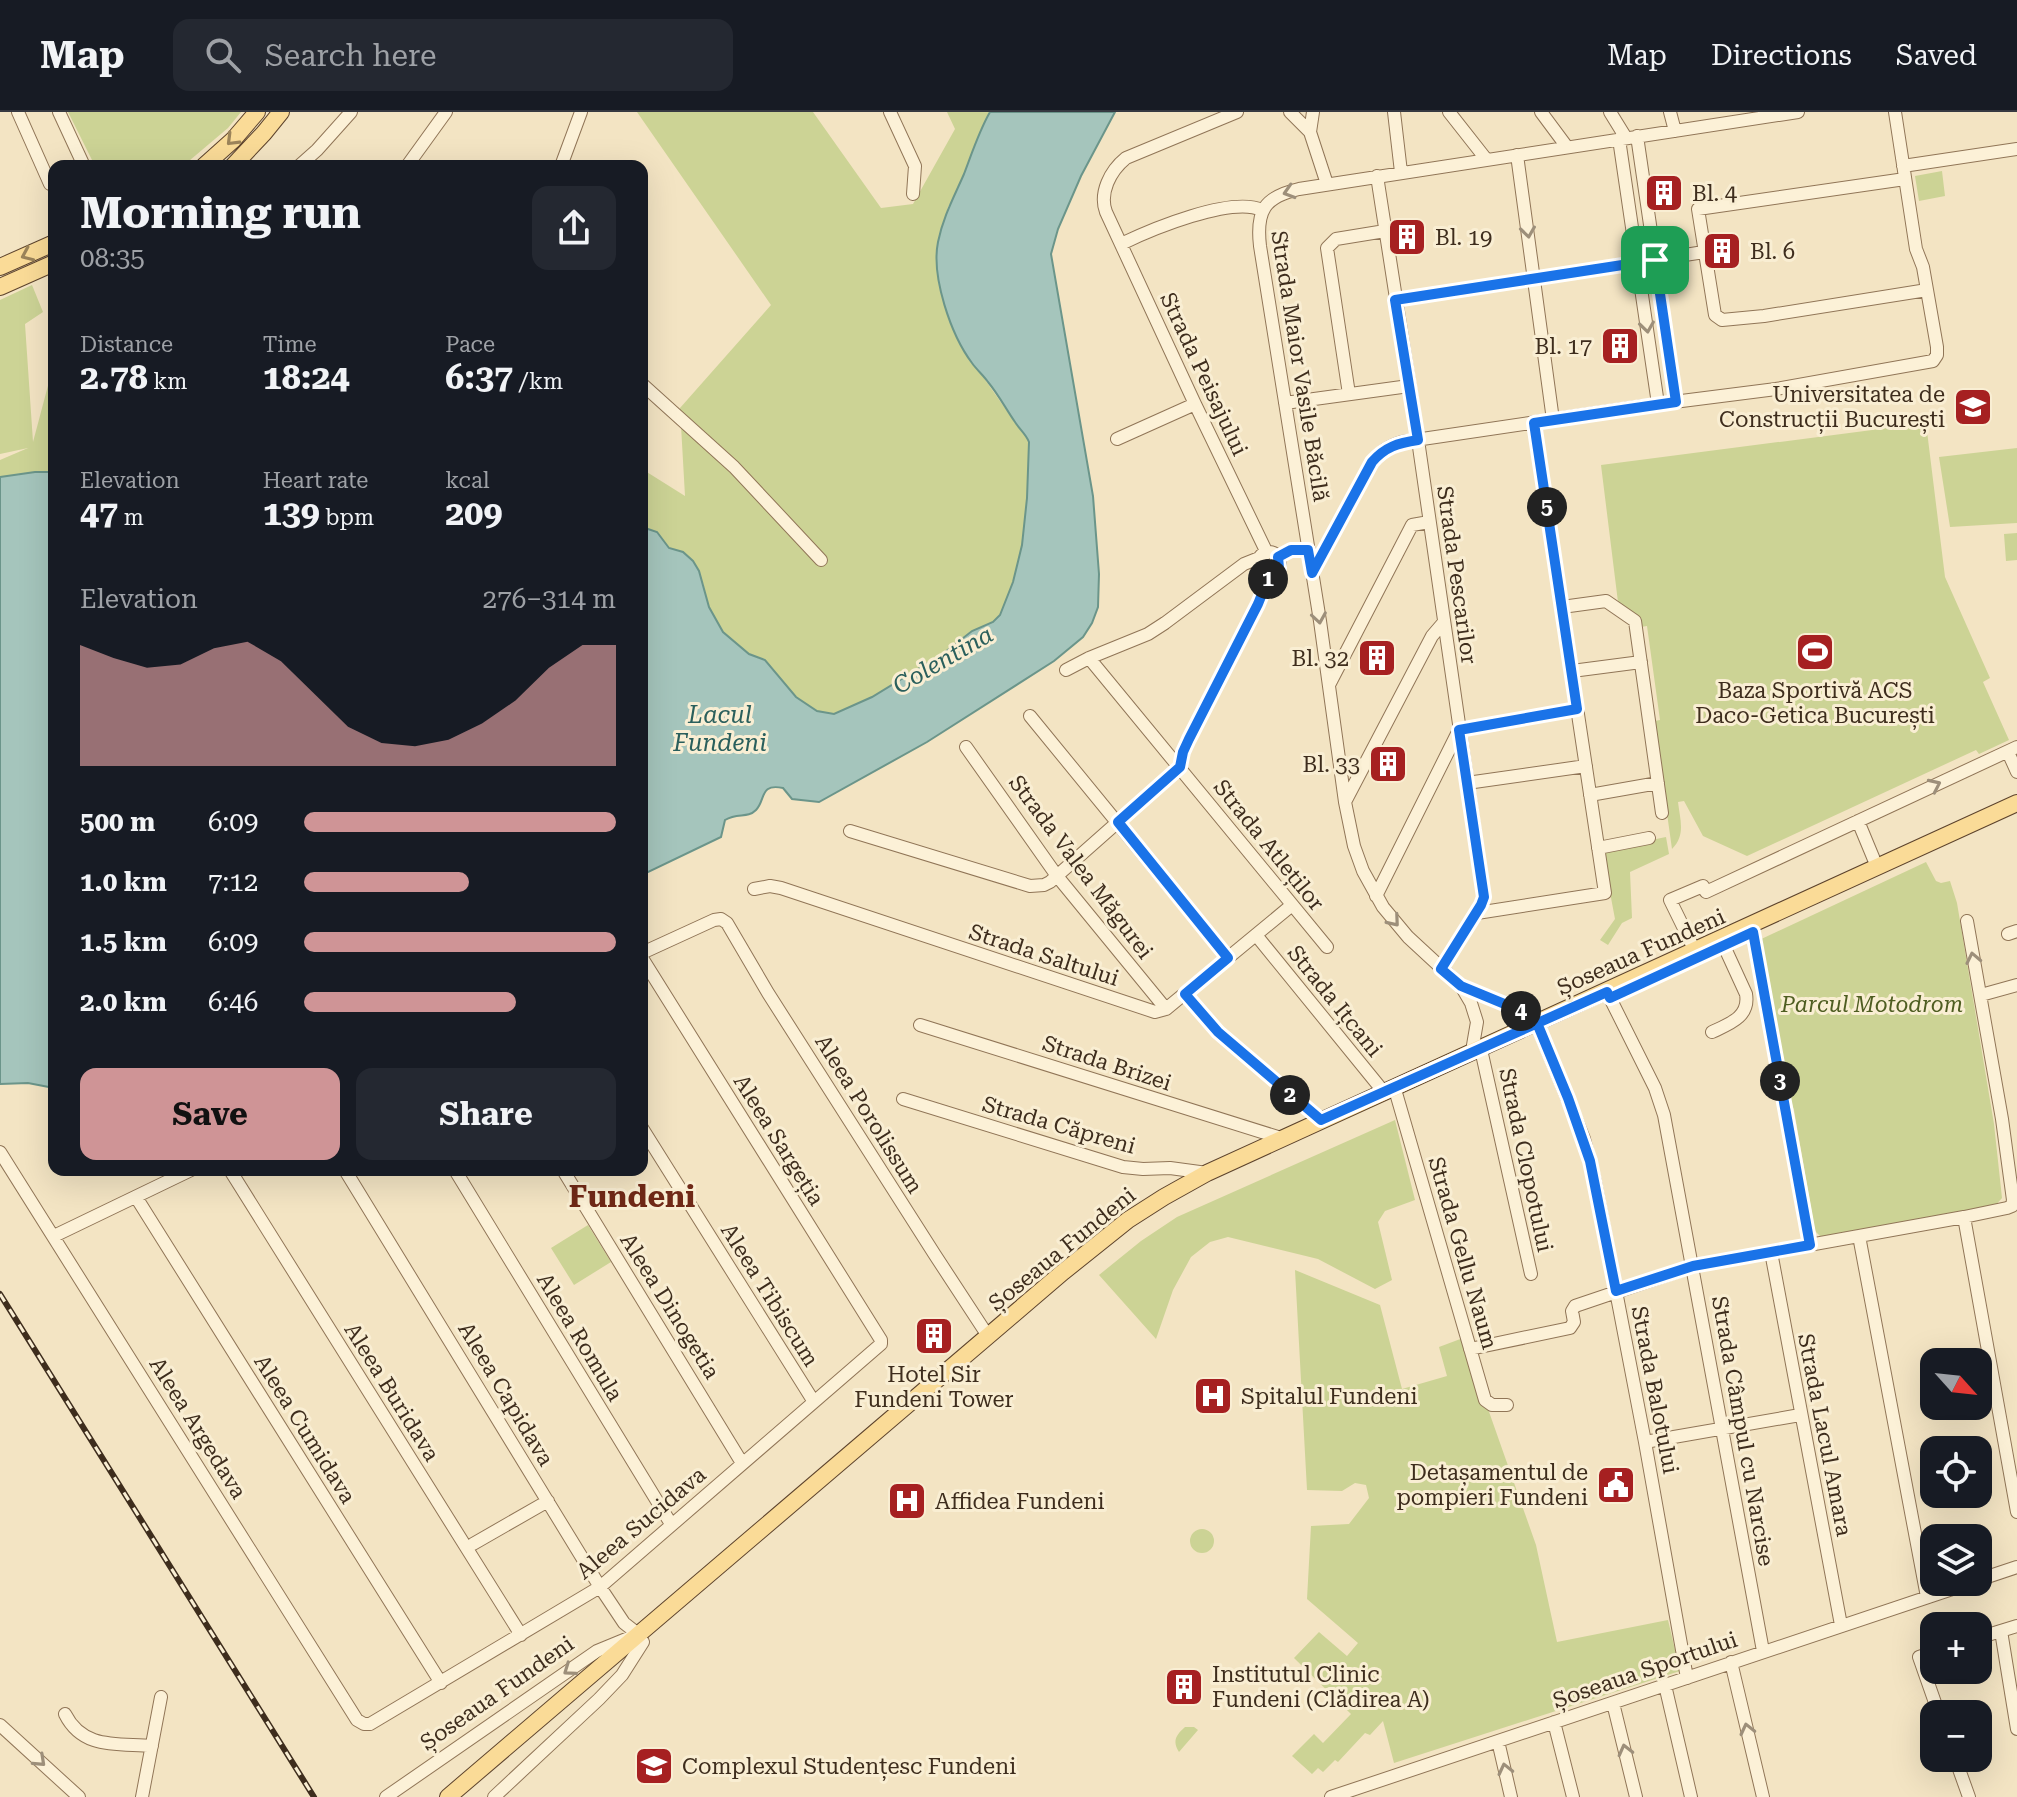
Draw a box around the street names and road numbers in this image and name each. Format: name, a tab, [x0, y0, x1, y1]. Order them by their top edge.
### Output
street label: Strada Maior Vasile Băcilă	[1266, 229, 1334, 503]
street label: Strada Peisajului	[1155, 289, 1253, 459]
street label: Strada Pescarilor	[1432, 484, 1482, 666]
street label: Strada Valea Măgurei	[1004, 770, 1158, 964]
street label: Strada Atleților	[1207, 775, 1329, 917]
street label: Șoseaua Fundeni	[1553, 904, 1730, 1002]
street label: Strada Saltului	[966, 919, 1122, 991]
street label: Strada Ițcani	[1281, 940, 1387, 1063]
street label: Aleea Porolissum	[810, 1030, 928, 1198]
street label: Strada Brizei	[1039, 1030, 1175, 1096]
street label: Strada Clopotului	[1494, 1066, 1558, 1254]
street label: Aleea Sargeția	[727, 1070, 829, 1211]
street label: Strada Căpreni	[980, 1091, 1138, 1159]
street label: Strada Gellu Naum	[1424, 1154, 1502, 1352]
street label: Șoseaua Fundeni	[984, 1182, 1142, 1317]
street label: Aleea Tibiscum	[716, 1219, 824, 1371]
street label: Aleea Dinogetia	[615, 1229, 725, 1383]
street label: Aleea Romula	[532, 1268, 628, 1406]
street label: Strada Câmpul cu Narcise	[1707, 1294, 1779, 1568]
street label: Strada Balotului	[1626, 1304, 1684, 1476]
street label: Aleea Buridava	[339, 1318, 445, 1466]
street label: Aleea Capidava	[453, 1318, 559, 1470]
street label: Strada Lacul Amara	[1793, 1332, 1857, 1539]
street label: Aleea Cumidava	[249, 1350, 361, 1508]
street label: Aleea Argedava	[144, 1353, 252, 1503]
street label: Aleea Sucidava	[571, 1462, 711, 1584]
street label: Șoseaua Sportului	[1550, 1627, 1741, 1715]
street label: Șoseaua Fundeni	[416, 1631, 580, 1757]

